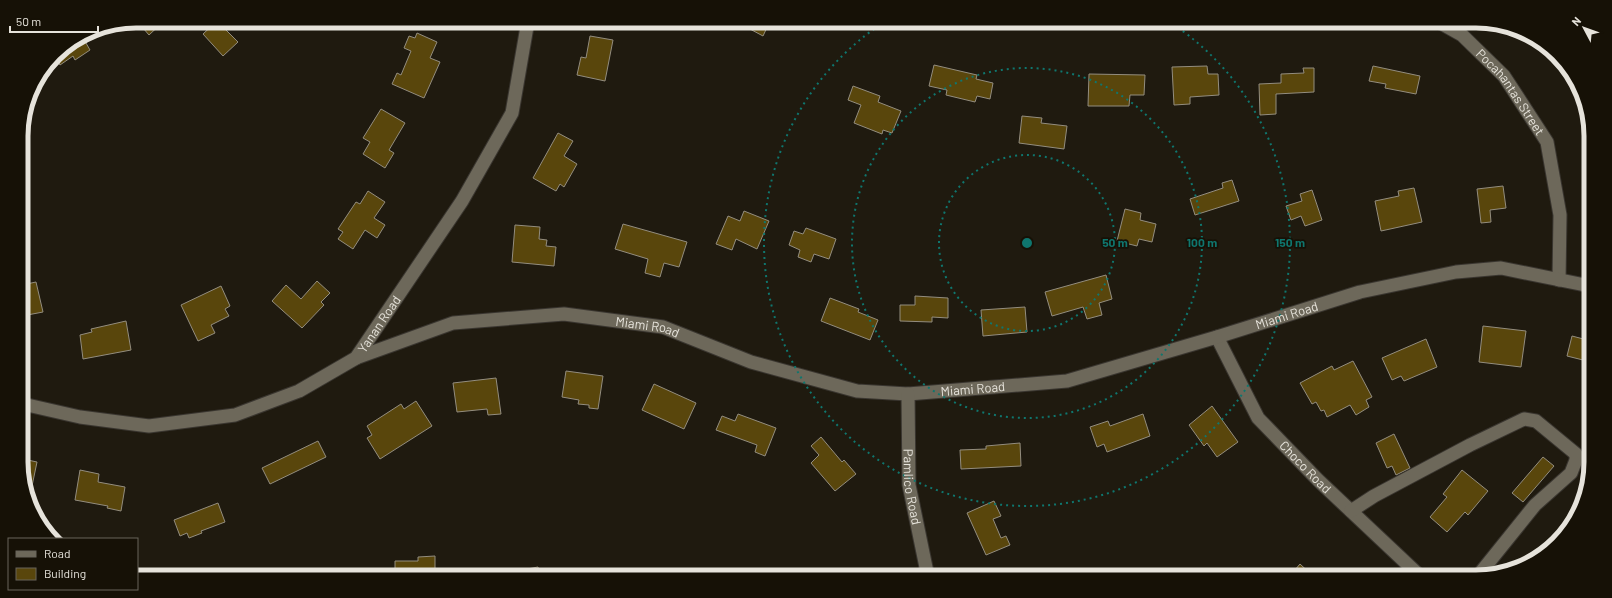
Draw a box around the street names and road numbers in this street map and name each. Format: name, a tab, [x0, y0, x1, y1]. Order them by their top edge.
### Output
street label: Pocahantas Street	[1473, 45, 1548, 138]
street label: Yanan Road	[354, 292, 404, 356]
street label: Miami Road	[1253, 298, 1320, 332]
street label: Miami Road	[615, 313, 682, 341]
street label: Miami Road	[940, 378, 1006, 399]
street label: Choco Road	[1276, 437, 1335, 496]
street label: Pamlico Road	[901, 449, 925, 526]

